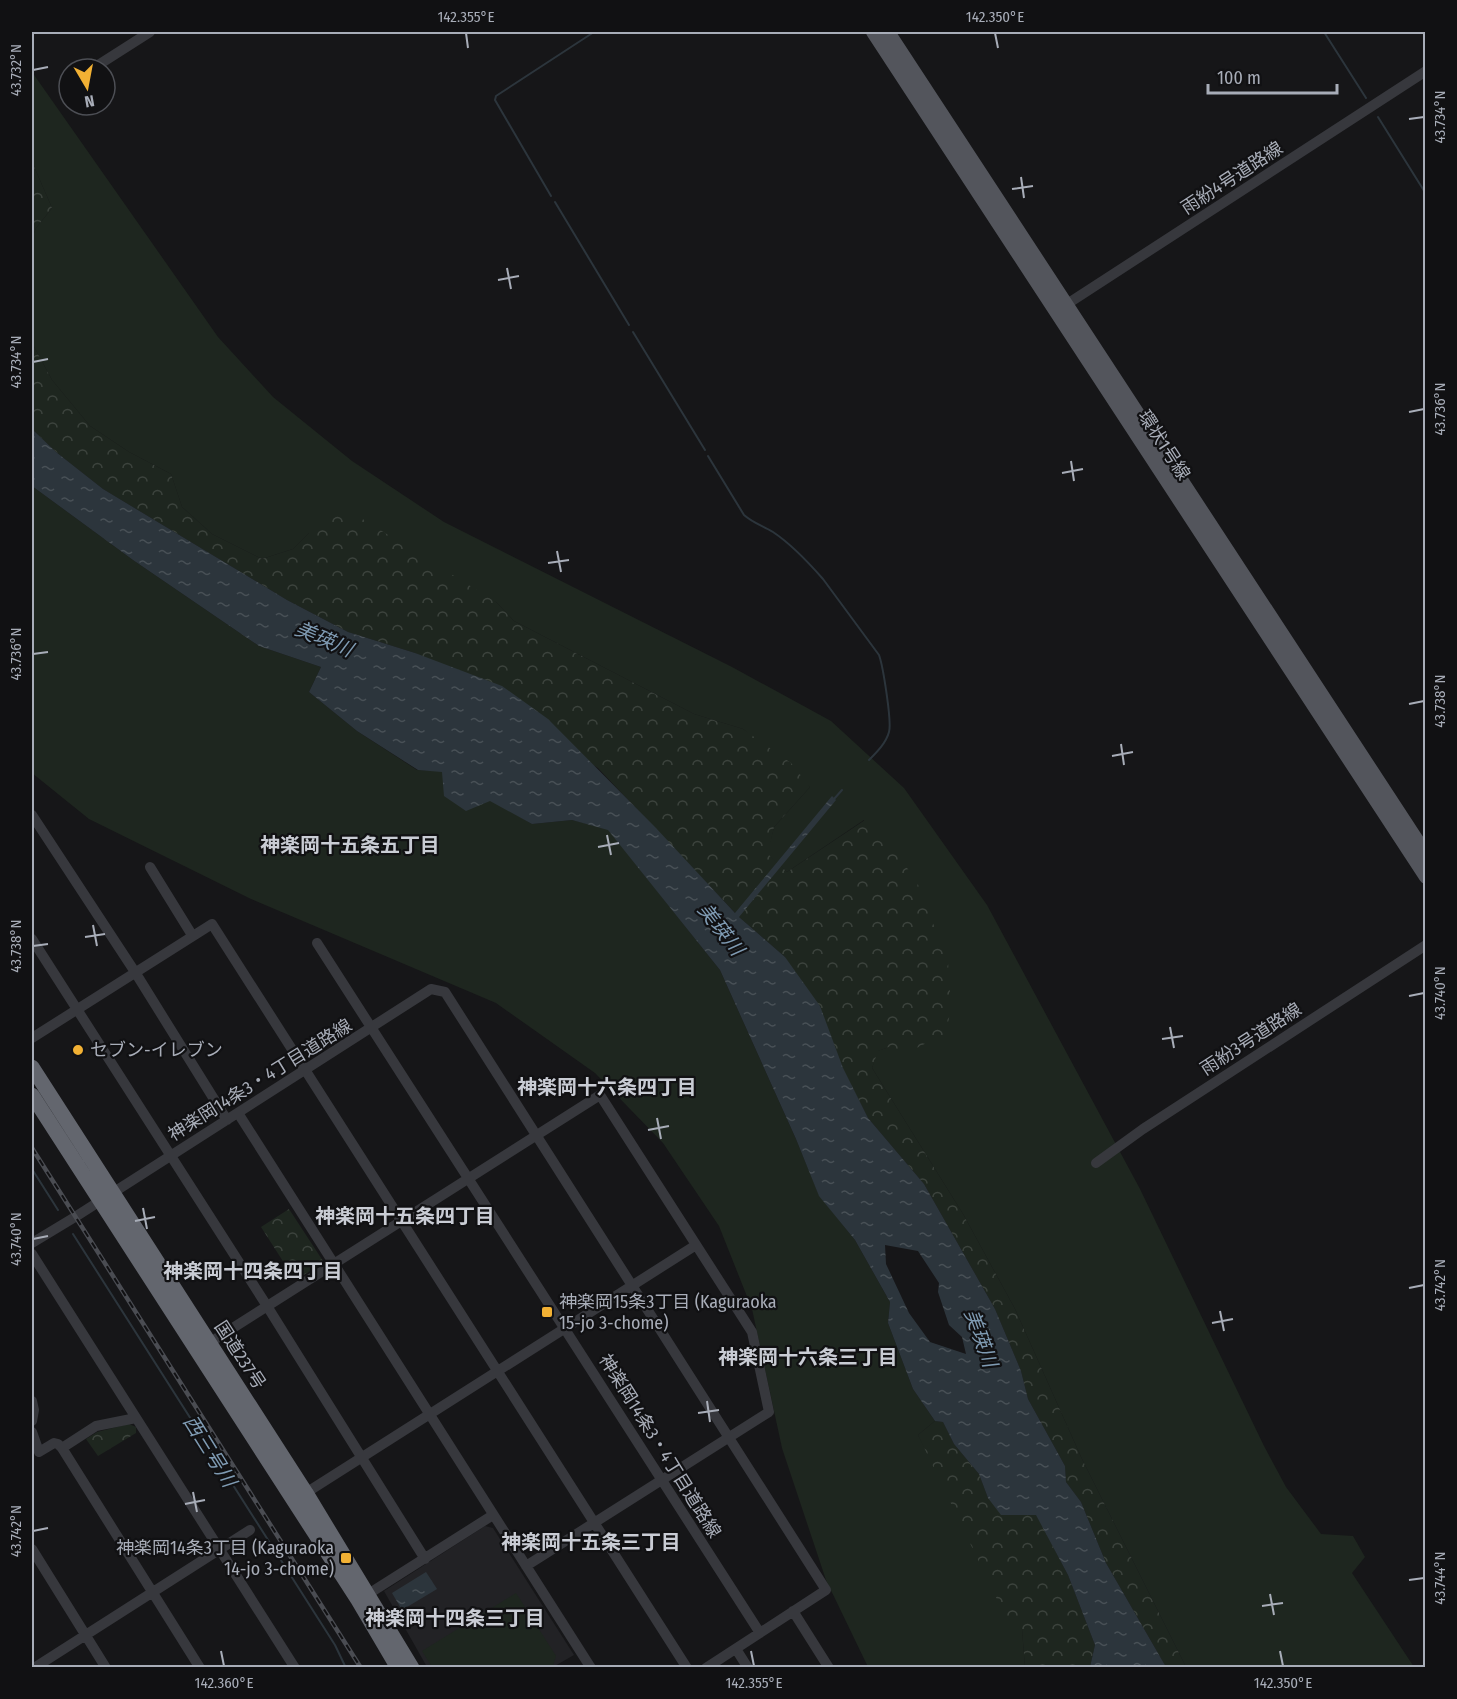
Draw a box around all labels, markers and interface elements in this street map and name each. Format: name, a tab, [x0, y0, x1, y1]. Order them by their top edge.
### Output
text: 142.355°E	[437, 8, 495, 26]
text: 142.350°E	[966, 8, 1024, 26]
text: 43.732°N	[7, 44, 25, 96]
north arrow	[57, 57, 117, 117]
scale bar	[1208, 57, 1337, 95]
text: 100 m	[1217, 67, 1261, 89]
text: 43.734°N	[1431, 90, 1449, 144]
text: N	[83, 91, 96, 111]
street label: 雨紛4号道路線	[1177, 137, 1287, 219]
text: 43.734°N	[7, 335, 25, 389]
text: 43.736°N	[1431, 382, 1449, 436]
street label: 環状1号線	[1133, 406, 1195, 484]
water label: 美瑛川	[292, 616, 358, 663]
text: 43.736°N	[7, 627, 25, 681]
text: 43.738°N	[1431, 674, 1449, 728]
district label: 神楽岡十五条五丁目	[260, 833, 440, 857]
water label: 美瑛川	[693, 898, 750, 962]
text: 43.738°N	[7, 919, 25, 973]
text: 43.740°N	[1431, 966, 1449, 1020]
street label: 雨紛3号道路線	[1196, 998, 1306, 1080]
street label: 神楽岡14条3・4丁目道路線	[164, 1014, 356, 1146]
place label: セブン-イレブン	[90, 1039, 223, 1061]
marker: セブン-イレブン	[71, 1043, 85, 1057]
district label: 神楽岡十六条四丁目	[517, 1075, 697, 1099]
district label: 神楽岡十五条四丁目	[315, 1204, 495, 1228]
text: 43.740°N	[7, 1212, 25, 1266]
district label: 神楽岡十四条四丁目	[163, 1259, 343, 1283]
text: 43.742°N	[1431, 1259, 1449, 1311]
place label: 神楽岡15条3丁目 (Kaguraoka 15-jo 3-chome)	[559, 1291, 777, 1334]
marker: 神楽岡15条3丁目 (Kaguraoka 15-jo 3-chome)	[540, 1305, 554, 1319]
water label: 美瑛川	[959, 1306, 1003, 1372]
street label: 国道237号	[210, 1317, 270, 1393]
district label: 神楽岡十六条三丁目	[718, 1345, 898, 1369]
street label: 神楽岡14条3・4丁目道路線	[594, 1350, 726, 1542]
water label: 西三号川	[179, 1411, 242, 1493]
text: 43.742°N	[7, 1505, 25, 1557]
district label: 神楽岡十五条三丁目	[501, 1530, 681, 1554]
place label: 神楽岡14条3丁目 (Kaguraoka 14-jo 3-chome)	[116, 1537, 334, 1580]
marker: 神楽岡14条3丁目 (Kaguraoka 14-jo 3-chome)	[339, 1551, 353, 1565]
text: 43.744°N	[1431, 1551, 1449, 1605]
district label: 神楽岡十四条三丁目	[365, 1606, 545, 1630]
text: 142.360°E	[195, 1674, 253, 1692]
text: 142.355°E	[725, 1674, 783, 1692]
text: 142.350°E	[1254, 1674, 1312, 1692]

